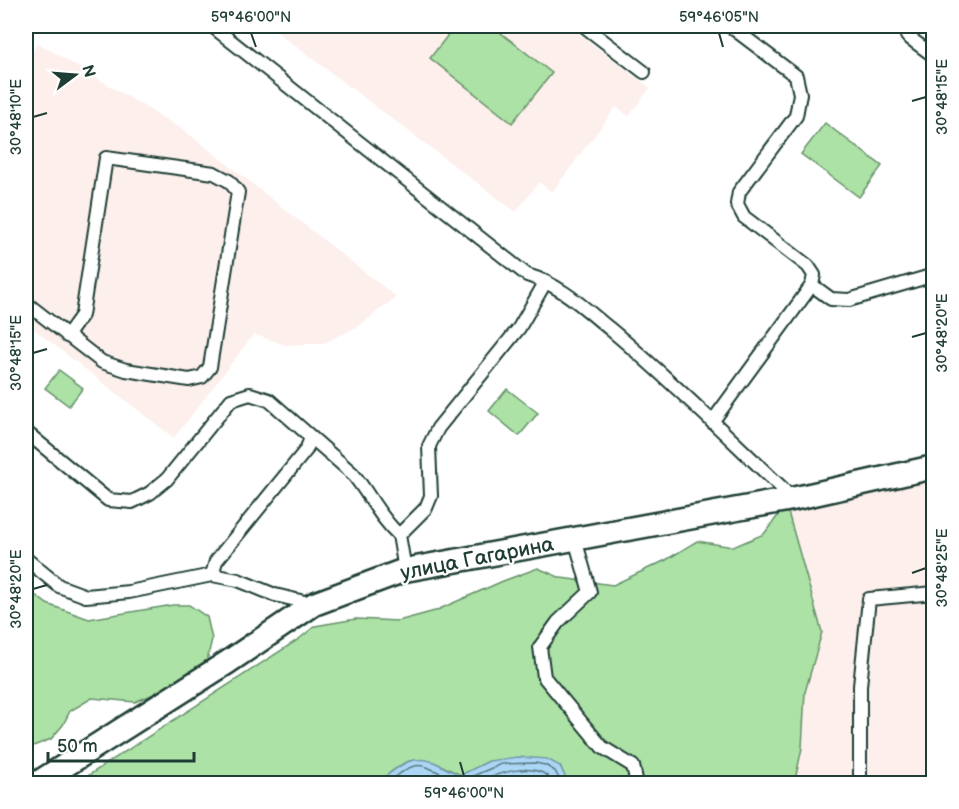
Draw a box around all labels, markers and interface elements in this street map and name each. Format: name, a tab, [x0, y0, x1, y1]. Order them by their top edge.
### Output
text: 59°46'00"N	[211, 8, 291, 27]
text: 59°46'05"N	[679, 8, 759, 27]
north arrow	[45, 45, 105, 105]
text: 30°48'15"E	[933, 59, 952, 135]
text: N	[77, 63, 99, 80]
text: 30°48'10"E	[7, 79, 26, 155]
text: 30°48'20"E	[933, 293, 952, 373]
text: 30°48'15"E	[7, 315, 26, 391]
text: 30°48'25"E	[933, 528, 952, 608]
street label: улица Гагарина	[398, 531, 556, 586]
text: 30°48'20"E	[7, 549, 26, 629]
scale bar	[48, 725, 194, 763]
text: 50 m	[57, 736, 98, 757]
text: 59°46'00"N	[424, 784, 504, 803]

